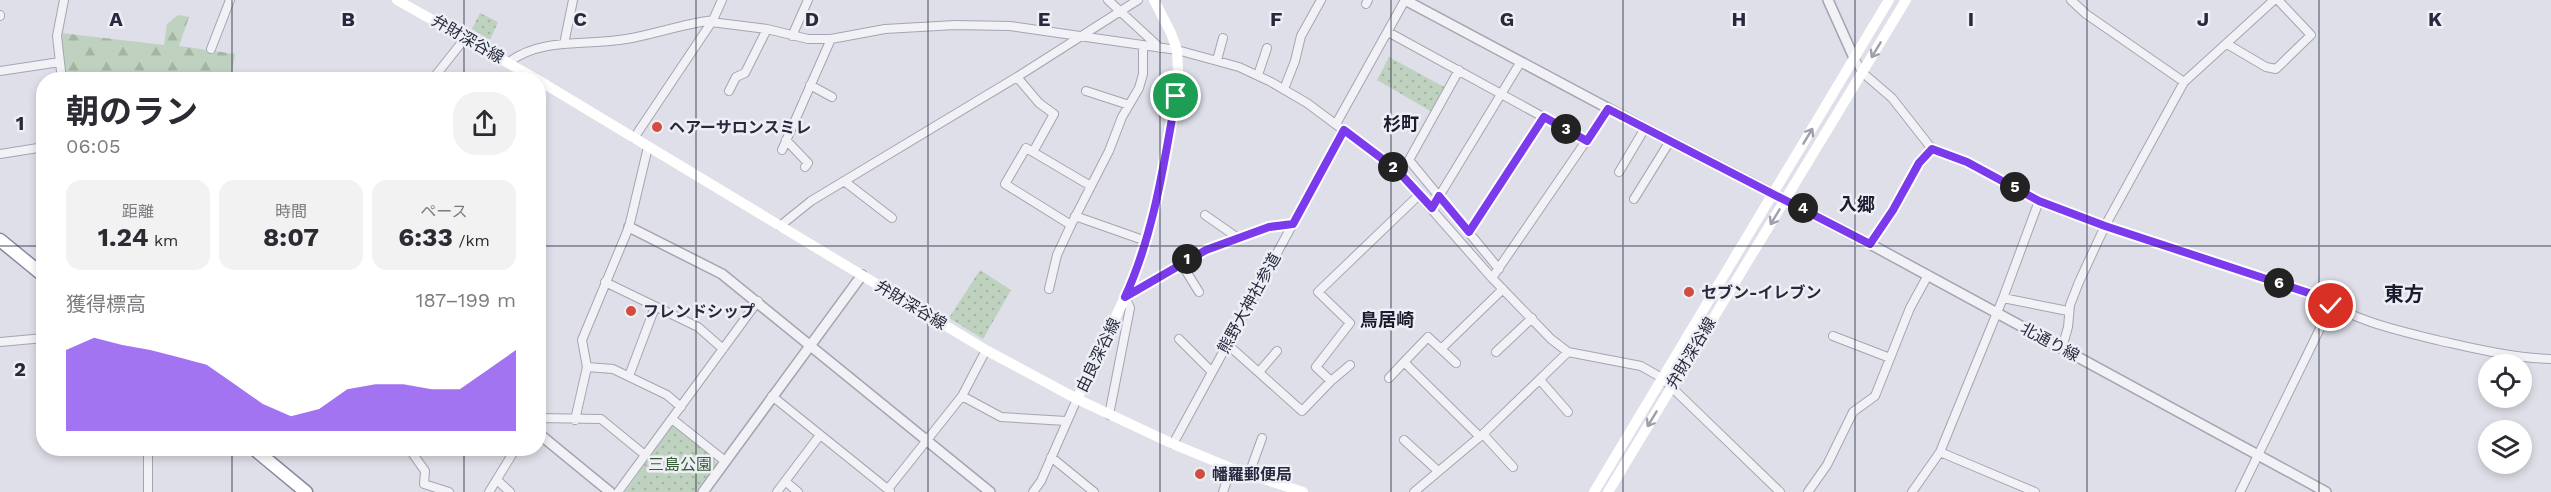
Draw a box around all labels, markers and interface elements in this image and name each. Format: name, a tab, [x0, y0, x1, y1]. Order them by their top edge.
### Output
text: A	[109, 7, 123, 31]
text: B	[341, 7, 355, 31]
text: C	[573, 7, 587, 31]
text: D	[805, 7, 819, 31]
text: E	[1038, 7, 1050, 31]
text: F	[1270, 7, 1282, 31]
text: G	[1500, 7, 1514, 31]
text: H	[1732, 7, 1746, 31]
text: I	[1968, 7, 1974, 31]
text: J	[2197, 7, 2209, 31]
text: K	[2428, 7, 2442, 31]
street label: 弁財深谷線	[429, 11, 507, 67]
one-way arrow	[1870, 41, 1882, 58]
pin	[1150, 70, 1201, 121]
icon: arrive	[1159, 79, 1192, 112]
text: 朝のラン	[66, 92, 198, 131]
button: share	[453, 92, 516, 155]
text: 1	[16, 111, 24, 135]
district label: 杉町	[1383, 113, 1419, 134]
pin: 3	[1551, 114, 1581, 144]
place label: ヘアーサロンスミレ	[669, 118, 811, 137]
text: 3	[1561, 119, 1571, 138]
marker: ヘアーサロンスミレ	[650, 120, 664, 134]
one-way arrow	[1802, 128, 1814, 145]
text: 06:05	[66, 134, 121, 158]
pin: 2	[1378, 152, 1408, 182]
text: 2	[1388, 157, 1398, 176]
pin: 5	[2000, 172, 2030, 202]
text: 5	[2010, 177, 2020, 196]
pin: 4	[1788, 193, 1818, 223]
district label: 入郷	[1839, 194, 1875, 215]
text: 4	[1798, 198, 1808, 217]
text: 距離	[122, 202, 154, 221]
text: 時間	[275, 202, 307, 221]
text: ペース	[420, 202, 468, 221]
one-way arrow	[1768, 208, 1780, 225]
text: 1.24	[98, 222, 148, 252]
text: 8:07	[263, 222, 319, 252]
text: 6:33	[398, 222, 453, 252]
text: km	[148, 231, 178, 250]
text: /km	[453, 231, 490, 250]
pin: 1	[1172, 244, 1202, 274]
text: 1	[1184, 249, 1190, 268]
street label: 熊野大神社参道	[1214, 249, 1284, 357]
pin: 6	[2264, 268, 2294, 298]
text: 6	[2274, 273, 2284, 292]
street label: 弁財深谷線	[872, 276, 950, 334]
pin	[2305, 280, 2356, 331]
district label: 東方	[2384, 282, 2424, 306]
place label: セブン-イレブン	[1701, 283, 1821, 302]
marker: セブン-イレブン	[1682, 285, 1696, 299]
text: 187–199 m	[416, 288, 516, 312]
icon: check	[2314, 289, 2347, 322]
text: 獲得標高	[66, 292, 146, 316]
place label: フレンドシップ	[643, 302, 755, 321]
marker: フレンドシップ	[624, 304, 638, 318]
district label: 鳥居崎	[1360, 309, 1414, 330]
street label: 弁財深谷線	[1662, 314, 1720, 392]
street label: 由良深谷線	[1072, 315, 1124, 395]
street label: 北通り線	[2017, 319, 2083, 365]
map controls	[2478, 354, 2532, 474]
button: locate	[2478, 354, 2532, 408]
text: 2	[14, 357, 26, 381]
one-way arrow	[1645, 410, 1657, 427]
button: layers	[2478, 420, 2532, 474]
park label: 三島公園	[648, 455, 712, 474]
place label: 幡羅郵便局	[1212, 465, 1292, 484]
marker: 幡羅郵便局	[1193, 467, 1207, 481]

